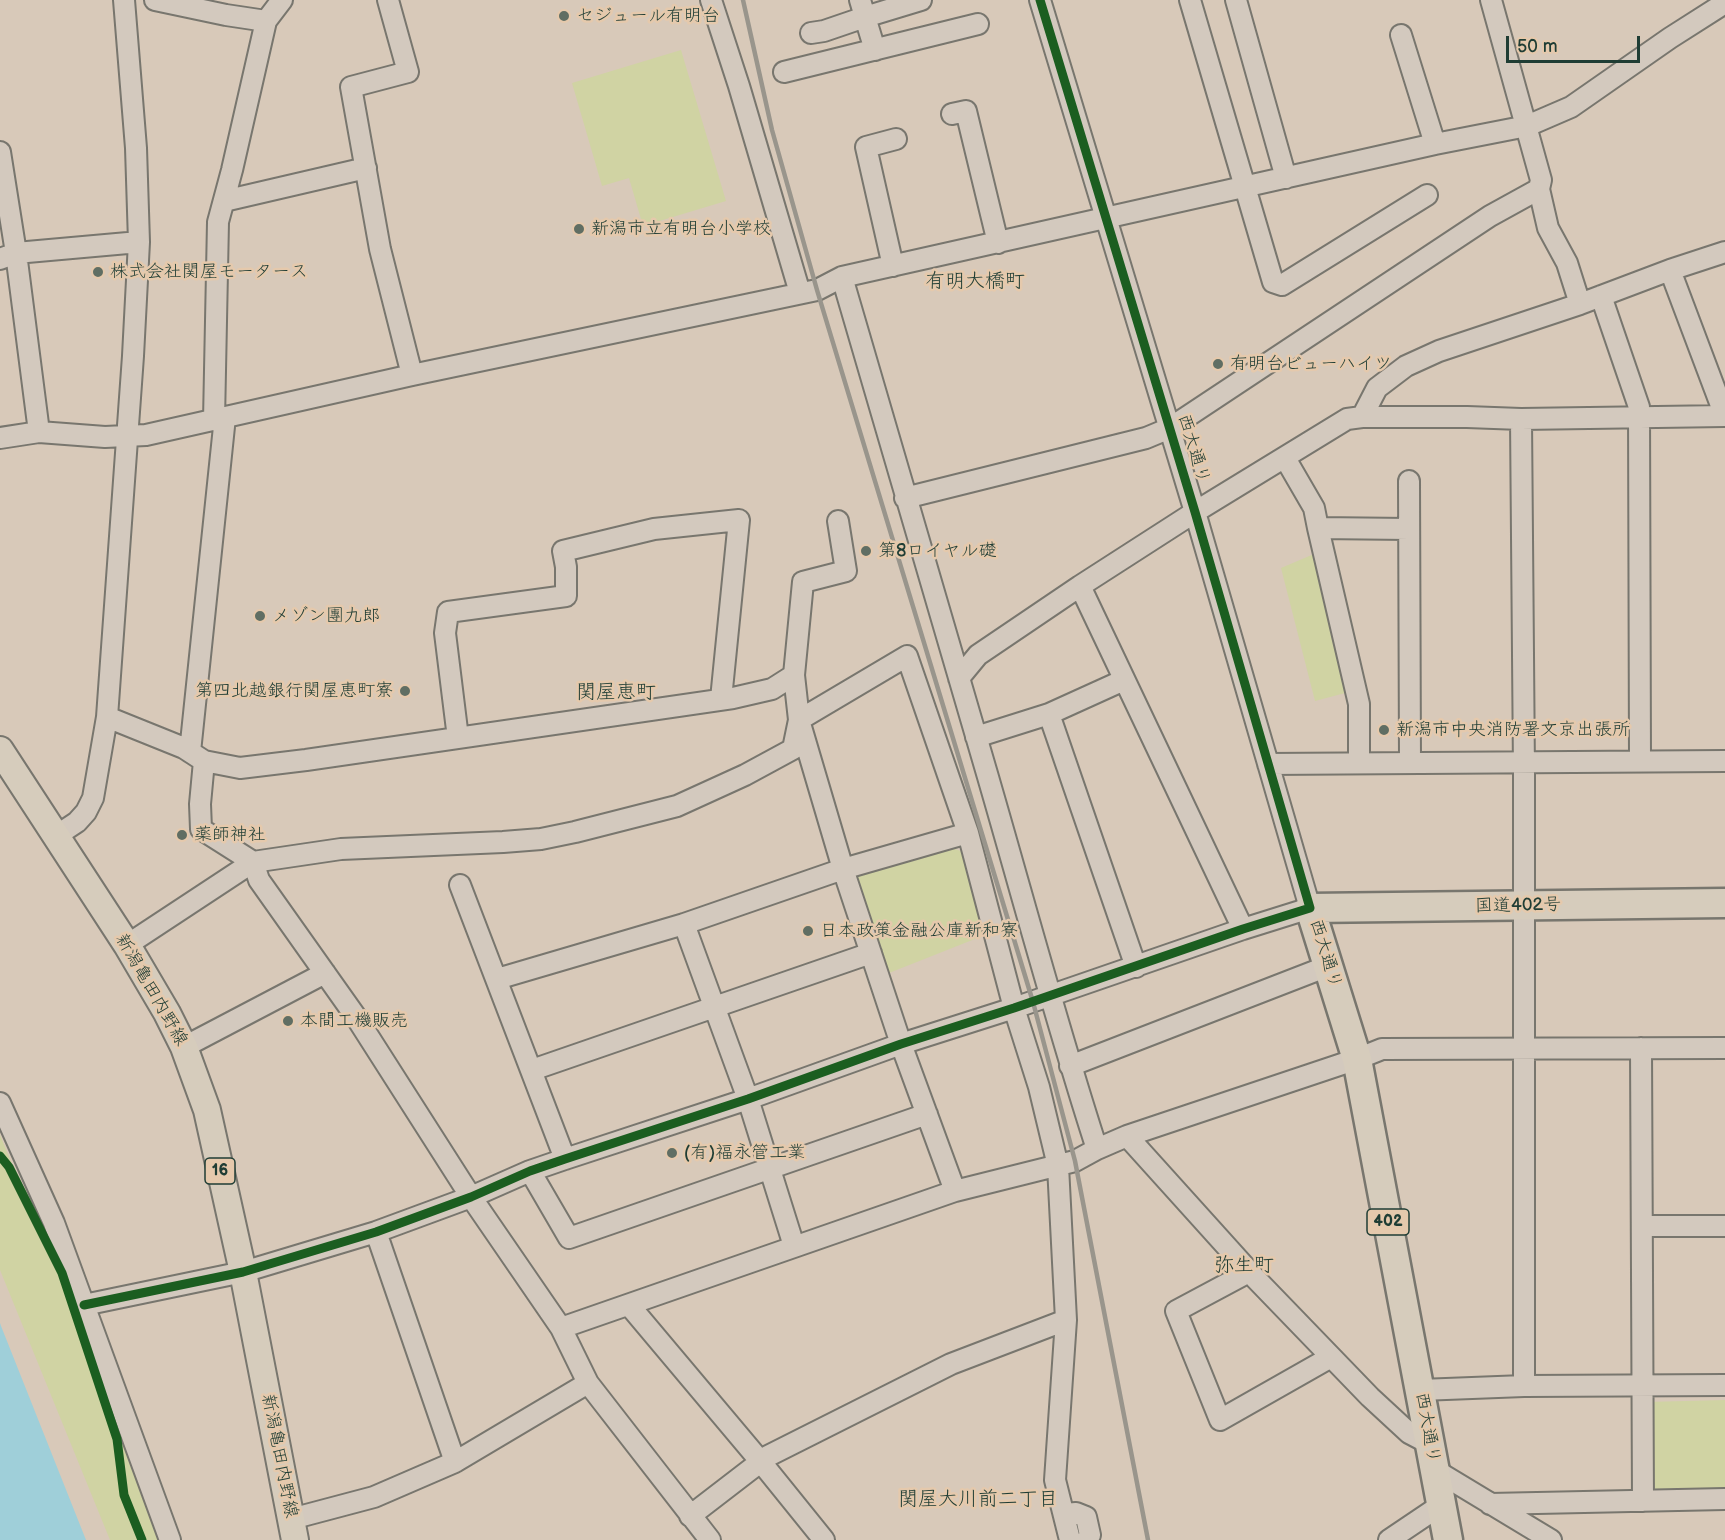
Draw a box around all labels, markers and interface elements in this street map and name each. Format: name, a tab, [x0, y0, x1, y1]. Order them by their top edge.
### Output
place label: セジュール有明台	[576, 5, 720, 27]
marker: セジュール有明台	[557, 9, 571, 23]
scale bar	[1509, 24, 1642, 62]
text: 50 m	[1517, 36, 1558, 57]
place label: 新潟市立有明台小学校	[591, 218, 771, 240]
marker: 新潟市立有明台小学校	[572, 222, 586, 236]
place label: 株式会社関屋モータース	[110, 261, 308, 283]
marker: 株式会社関屋モータース	[91, 265, 105, 279]
district label: 有明大橋町	[925, 270, 1025, 294]
place label: 有明台ビューハイツ	[1230, 353, 1392, 375]
marker: 有明台ビューハイツ	[1211, 357, 1225, 371]
street label: 西大通り	[1172, 411, 1214, 487]
place label: 第8ロイヤル礎	[878, 540, 996, 562]
marker: 第8ロイヤル礎	[859, 544, 873, 558]
place label: メゾン團九郎	[272, 605, 380, 627]
marker: メゾン團九郎	[253, 609, 267, 623]
place label: 第四北越銀行関屋恵町寮	[195, 680, 393, 702]
district label: 関屋恵町	[576, 681, 656, 705]
marker: 第四北越銀行関屋恵町寮	[398, 684, 412, 698]
place label: 新潟市中央消防署文京出張所	[1396, 719, 1630, 741]
marker: 新潟市中央消防署文京出張所	[1377, 723, 1391, 737]
place label: 薬師神社	[194, 824, 266, 846]
marker: 薬師神社	[175, 828, 189, 842]
street label: 国道402号	[1475, 894, 1561, 918]
street label: 西大通り	[1304, 916, 1346, 992]
place label: 日本政策金融公庫新和寮	[820, 920, 1018, 942]
marker: 日本政策金融公庫新和寮	[801, 924, 815, 938]
street label: 新潟亀田内野線	[110, 930, 192, 1050]
place label: 本間工機販売	[300, 1010, 408, 1032]
marker: 本間工機販売	[281, 1014, 295, 1028]
place label: (有)福永管工業	[684, 1142, 805, 1164]
marker: (有)福永管工業	[665, 1146, 679, 1160]
road number: 16	[205, 1158, 235, 1184]
road number: 402	[1367, 1209, 1409, 1235]
district label: 弥生町	[1214, 1254, 1274, 1278]
street label: 西大通り	[1410, 1391, 1444, 1465]
street label: 新潟亀田内野線	[256, 1392, 302, 1520]
district label: 関屋大川前二丁目	[898, 1488, 1058, 1512]

